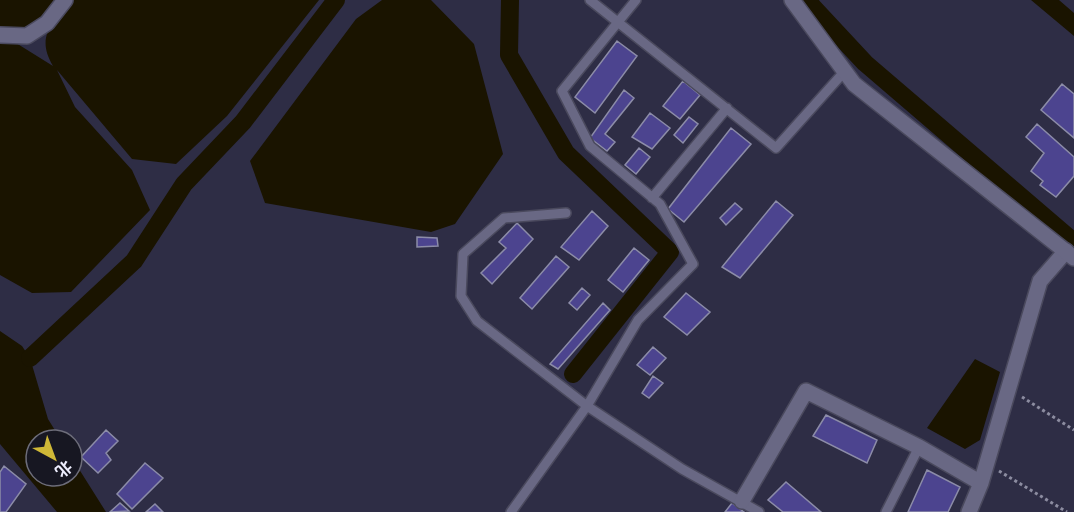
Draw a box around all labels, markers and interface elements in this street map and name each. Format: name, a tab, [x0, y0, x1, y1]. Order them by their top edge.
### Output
north arrow	[24, 428, 84, 488]
text: 北	[51, 456, 77, 483]

